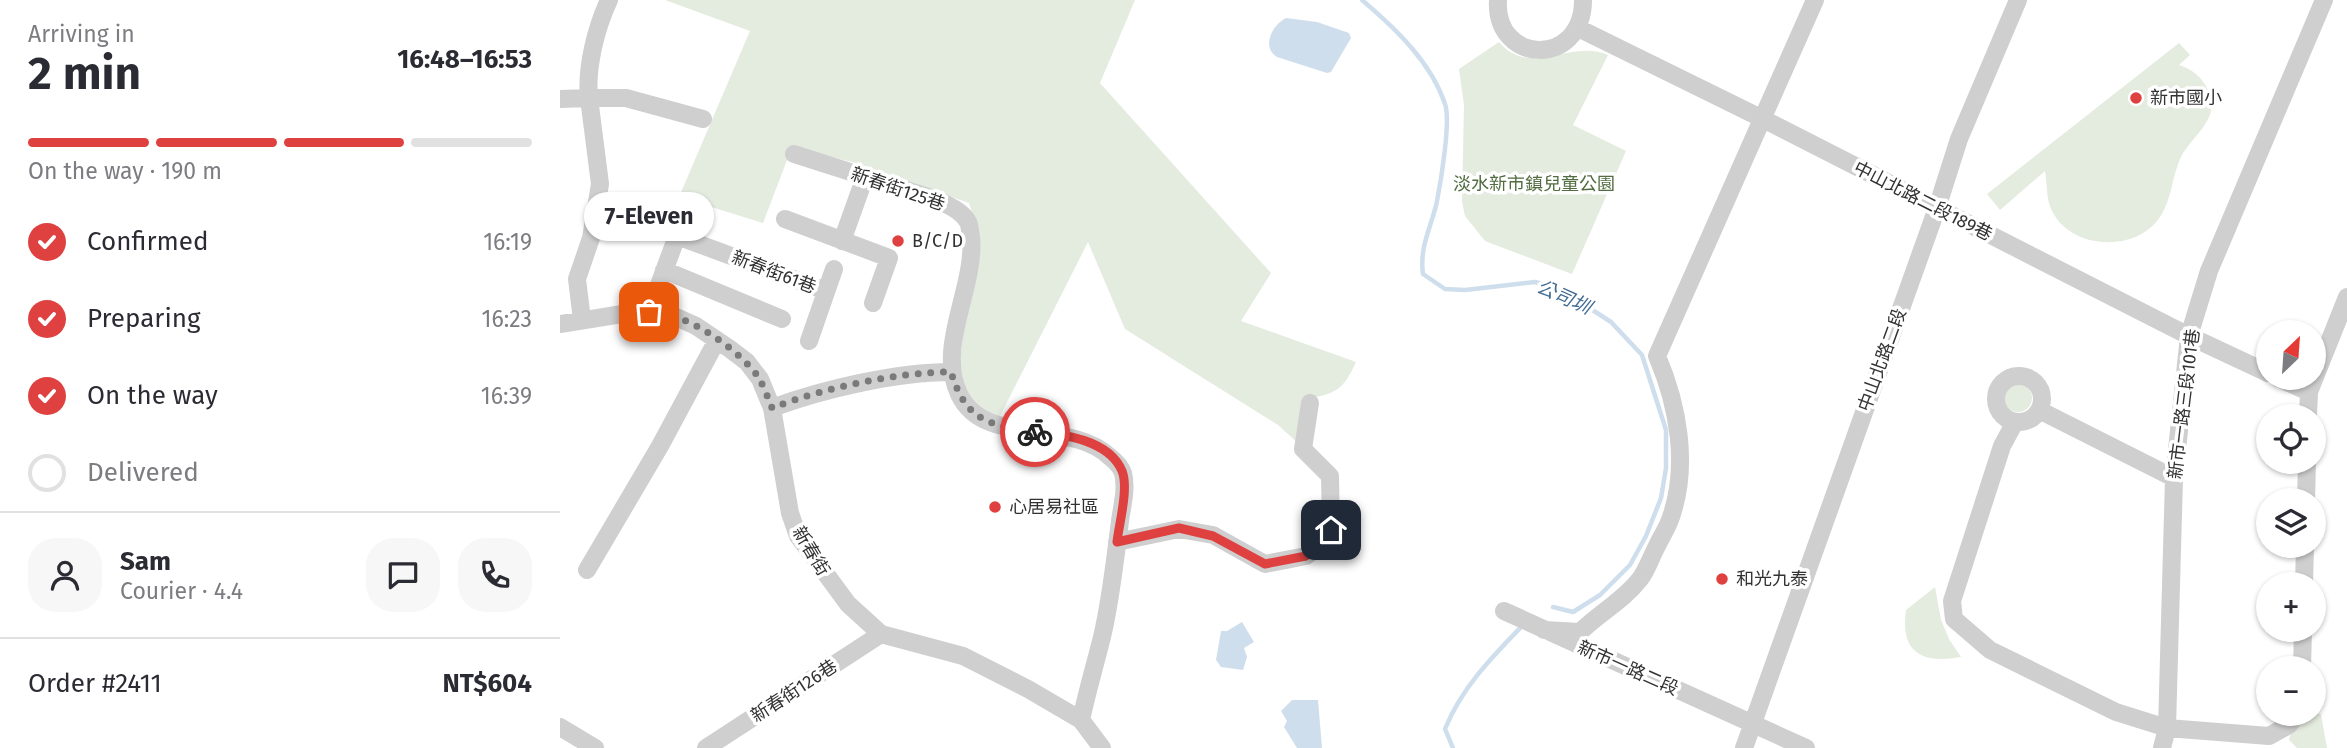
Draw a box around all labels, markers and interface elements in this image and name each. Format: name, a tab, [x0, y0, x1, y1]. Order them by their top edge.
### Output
text: Arriving in	[28, 20, 135, 48]
text: 16:48–16:53	[397, 44, 532, 75]
text: 2 min	[28, 46, 141, 101]
place label: 新市國小	[2150, 87, 2222, 109]
marker: 新市國小	[2128, 90, 2144, 106]
text: On the way · 190 m	[28, 157, 222, 185]
street label: 中山北路二段189巷	[1850, 157, 1996, 245]
street label: 新春街125巷	[848, 163, 948, 215]
park label: 淡水新市鎮兒童公園	[1453, 173, 1615, 195]
callout: 7-Eleven	[584, 193, 714, 242]
text: 7-Eleven	[605, 202, 693, 230]
icon: check	[28, 223, 66, 261]
text: Confirmed	[87, 226, 208, 257]
text: 16:19	[483, 228, 532, 256]
place label: B/C/D	[912, 230, 963, 252]
marker: B/C/D	[890, 233, 906, 249]
street label: 新春街61巷	[729, 246, 819, 298]
water label: 公司圳	[1533, 275, 1597, 320]
pin	[619, 282, 679, 342]
icon: bag	[630, 293, 668, 331]
icon: check	[28, 300, 66, 338]
text: Preparing	[87, 303, 200, 334]
text: 16:23	[482, 305, 532, 333]
street label: 中山北路二段	[1853, 305, 1911, 415]
north arrow	[2256, 320, 2326, 390]
map controls	[2256, 320, 2326, 726]
street label: 新市一路三段101巷	[2164, 328, 2204, 480]
icon: check	[28, 377, 66, 415]
text: On the way	[87, 380, 218, 411]
text: 16:39	[481, 382, 532, 410]
courier	[1000, 397, 1070, 467]
button: locate	[2256, 404, 2326, 474]
icon: bike	[1016, 413, 1054, 451]
text: Delivered	[87, 457, 199, 488]
button: layers	[2256, 488, 2326, 558]
place label: 心居易社區	[1009, 496, 1099, 518]
marker: 心居易社區	[987, 499, 1003, 515]
pin	[1301, 500, 1361, 560]
icon: home	[1312, 511, 1350, 549]
street label: 新春街	[788, 522, 834, 580]
button: person	[28, 538, 102, 612]
button: chat	[366, 538, 440, 612]
button: phone	[458, 538, 532, 612]
text: Sam	[120, 546, 171, 577]
place label: 和光九泰	[1736, 568, 1808, 590]
marker: 和光九泰	[1714, 571, 1730, 587]
button: +	[2256, 572, 2326, 642]
text: Courier · 4.4	[120, 577, 243, 605]
street label: 新市一路二段	[1574, 636, 1682, 700]
street label: 新春街126巷	[747, 655, 841, 727]
button: −	[2256, 656, 2326, 726]
text: Order #2411	[28, 668, 162, 699]
text: NT$604	[442, 668, 532, 699]

